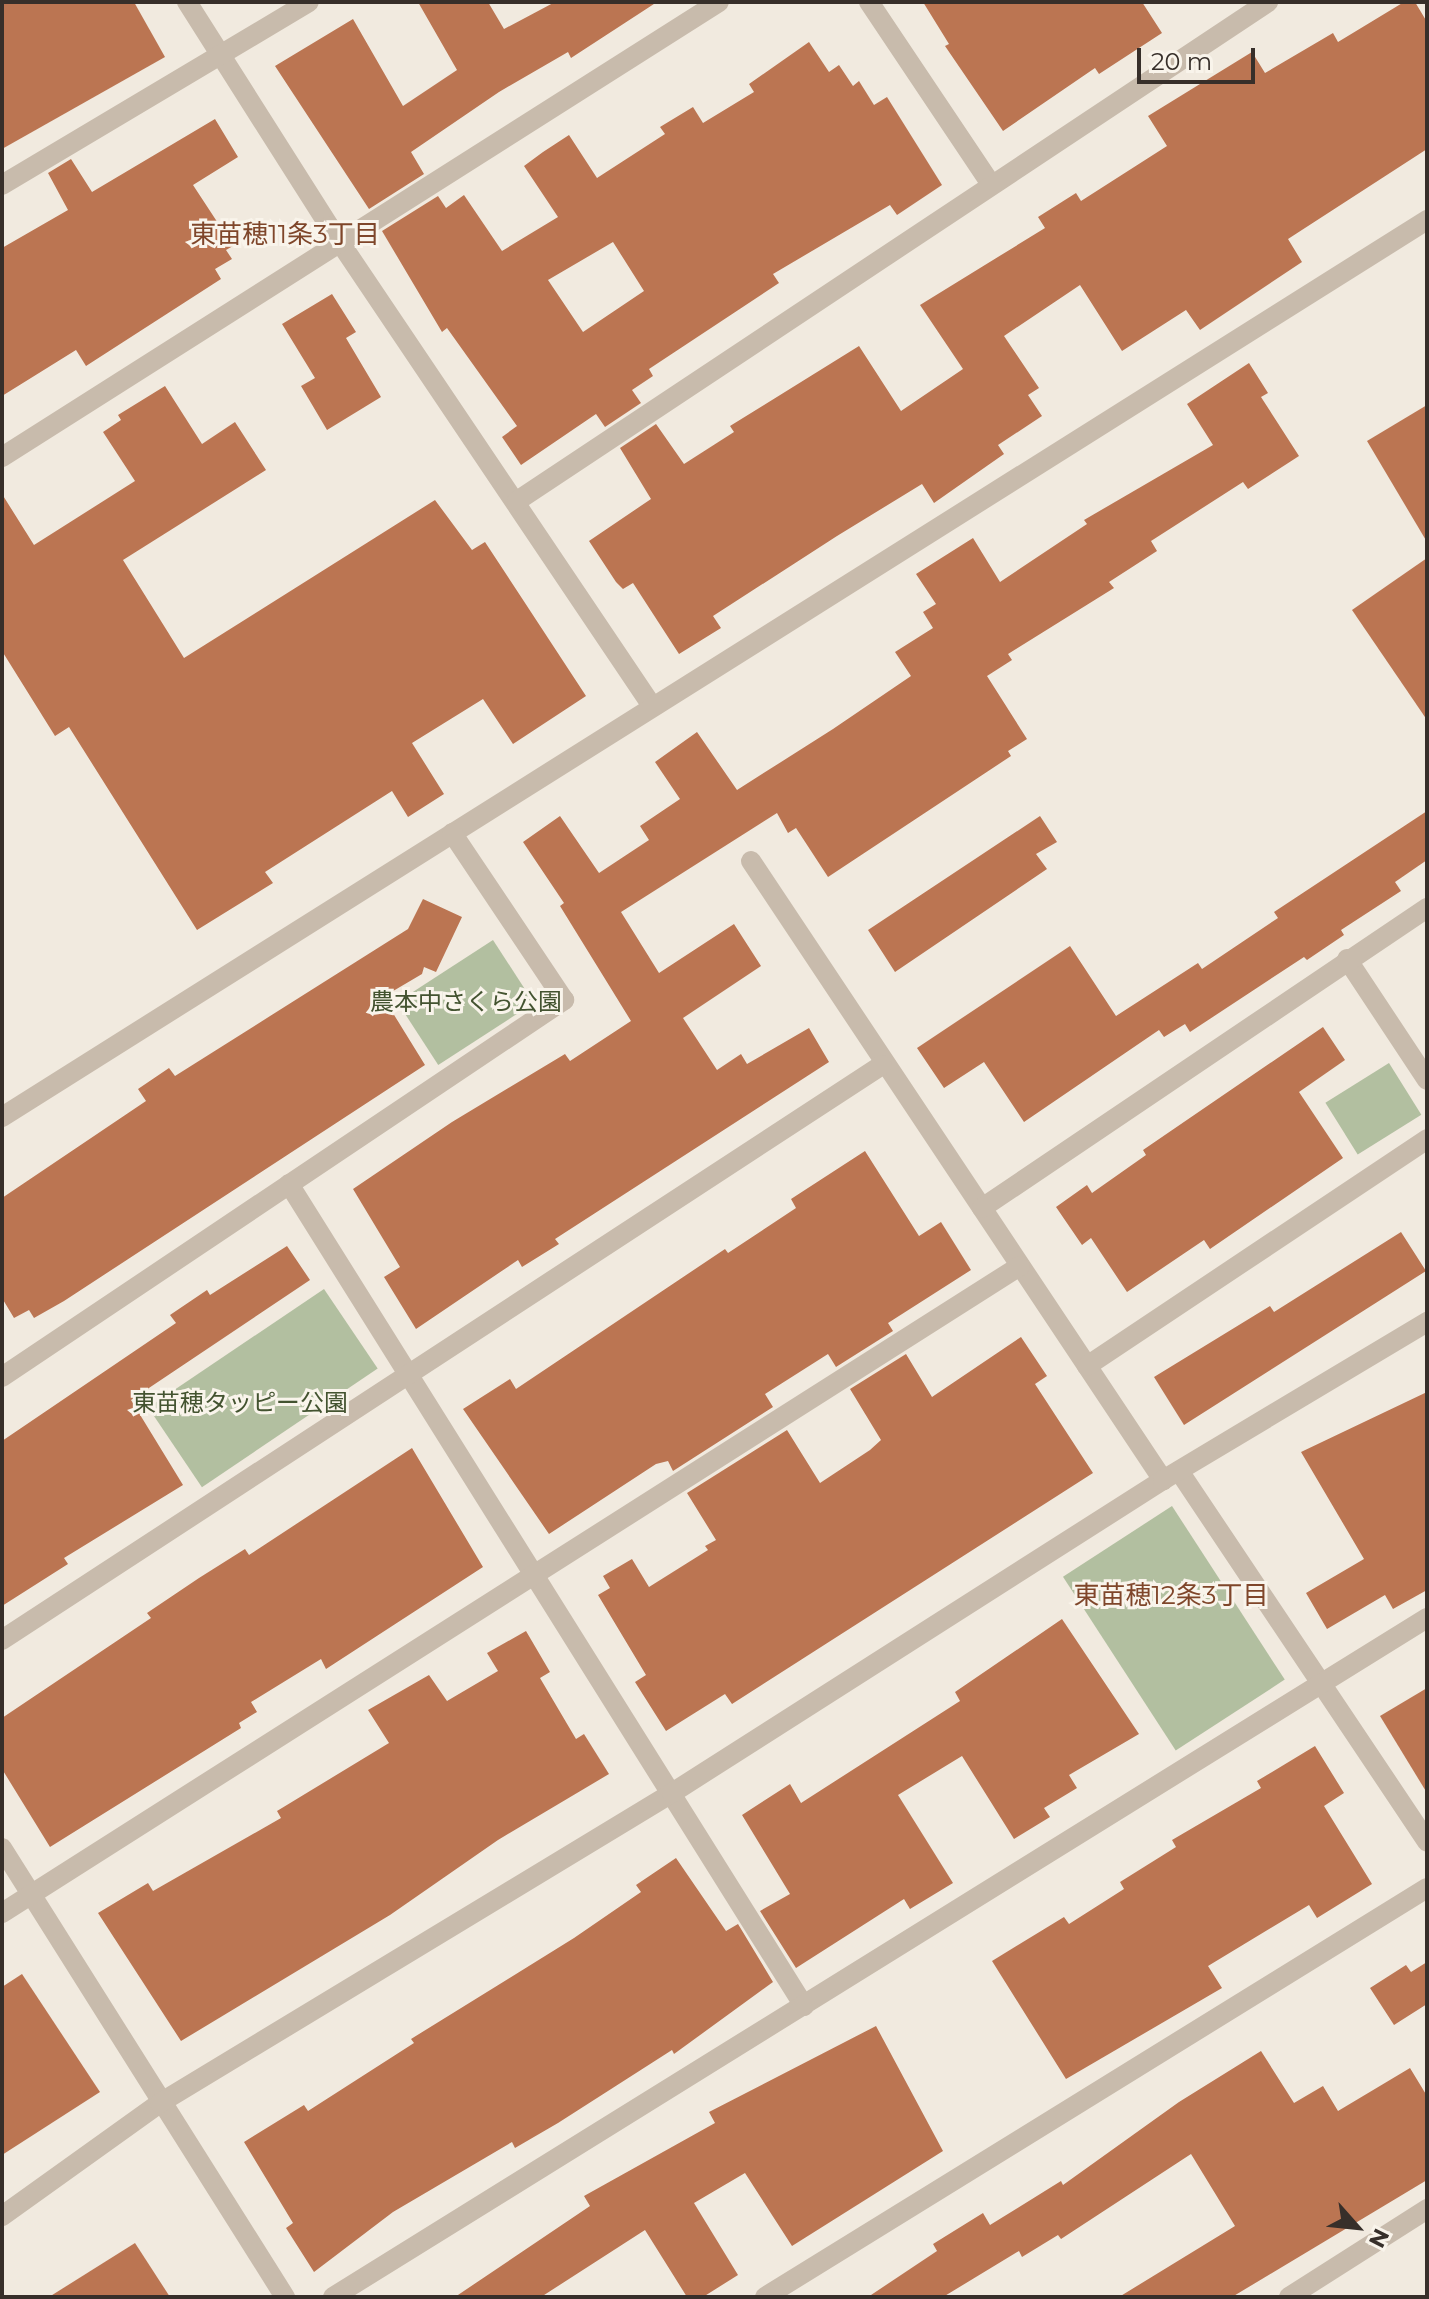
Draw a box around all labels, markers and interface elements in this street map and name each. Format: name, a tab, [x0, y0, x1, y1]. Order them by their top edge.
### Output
scale bar	[1141, 32, 1259, 82]
text: 20 m	[1151, 47, 1212, 76]
district label: 東苗穂11条3丁目	[190, 219, 380, 251]
park label: 農本中さくら公園	[370, 988, 562, 1016]
park label: 東苗穂タッピー公園	[132, 1389, 348, 1417]
district label: 東苗穂12条3丁目	[1074, 1580, 1268, 1612]
north arrow	[1317, 2187, 1397, 2267]
text: N	[1363, 2224, 1395, 2252]

